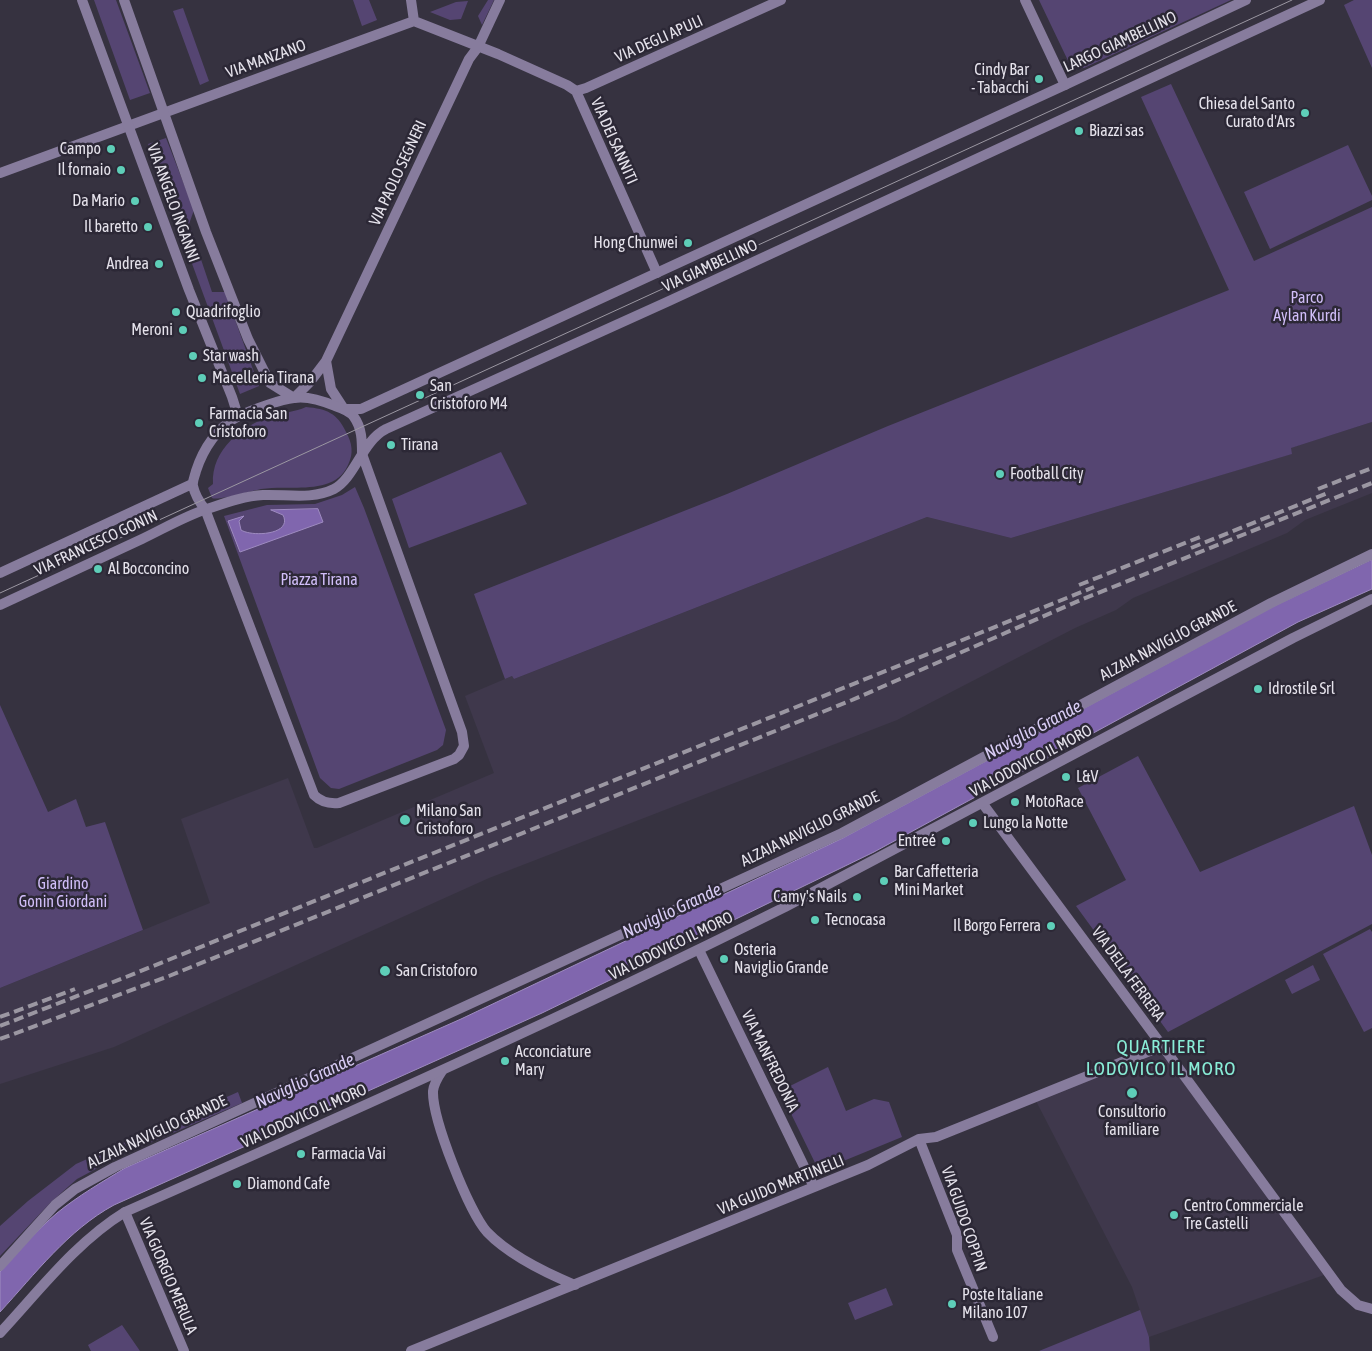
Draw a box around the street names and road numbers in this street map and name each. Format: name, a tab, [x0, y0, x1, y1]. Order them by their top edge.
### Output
street label: LARGO GIAMBELLINO	[1060, 7, 1180, 77]
street label: VIA DEGLI APULI	[612, 11, 706, 67]
street label: VIA MANZANO	[223, 36, 309, 82]
street label: VIA DEI SANNITI	[586, 95, 642, 187]
street label: VIA PAOLO SEGNERI	[365, 117, 431, 229]
street label: VIA ANGELO INGANNI	[143, 141, 203, 265]
street label: VIA GIAMBELLINO	[659, 236, 761, 296]
street label: VIA FRANCESCO GONIN	[31, 506, 161, 580]
street label: ALZAIA NAVIGLIO GRANDE	[1096, 597, 1240, 685]
street label: VIA LODOVICO IL MORO	[967, 721, 1095, 801]
street label: ALZAIA NAVIGLIO GRANDE	[738, 787, 882, 871]
street label: VIA LODOVICO IL MORO	[606, 908, 736, 984]
street label: VIA DELLA FERRERA	[1087, 923, 1169, 1025]
street label: VIA MANFREDONIA	[737, 1007, 803, 1115]
street label: VIA LODOVICO IL MORO	[238, 1080, 370, 1152]
street label: ALZAIA NAVIGLIO GRANDE	[84, 1091, 230, 1173]
street label: VIA GUIDO MARTINELLI	[715, 1151, 847, 1219]
street label: VIA GUIDO COPPIN	[937, 1164, 991, 1274]
street label: VIA GIORGIO MERULA	[135, 1215, 201, 1337]

